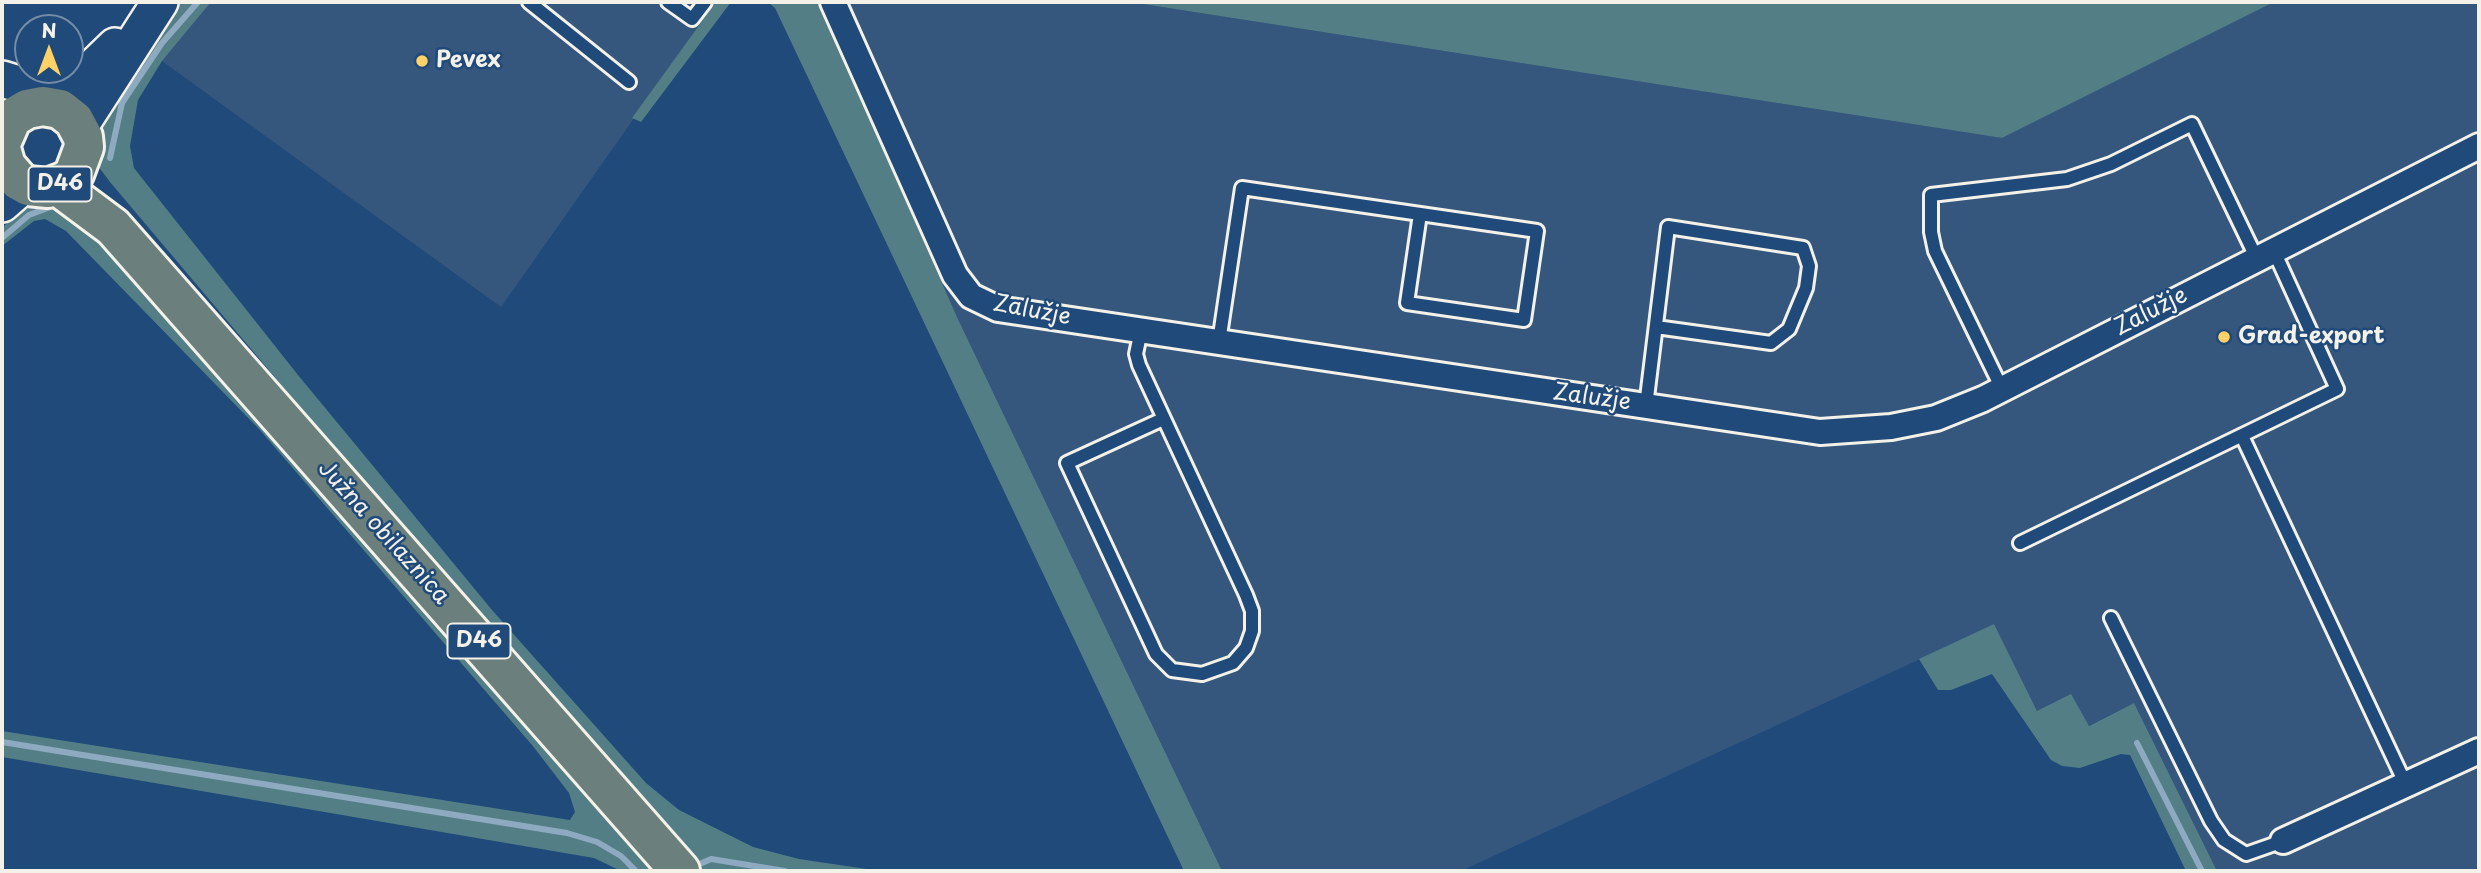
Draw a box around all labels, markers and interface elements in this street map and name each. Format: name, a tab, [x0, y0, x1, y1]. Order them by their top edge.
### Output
north arrow	[14, 14, 84, 84]
text: N	[41, 16, 57, 44]
place label: Pevex	[436, 47, 501, 75]
marker: Pevex	[414, 53, 430, 69]
road number: D46	[28, 166, 92, 202]
street label: Zalužje	[2110, 282, 2192, 342]
street label: Zalužje	[991, 290, 1073, 332]
place label: Grad-export	[2238, 323, 2384, 351]
marker: Grad-export	[2216, 329, 2232, 345]
street label: Zalužje	[1551, 379, 1633, 417]
street label: Južna obilaznica	[311, 456, 455, 610]
road number: D46	[448, 624, 510, 658]

